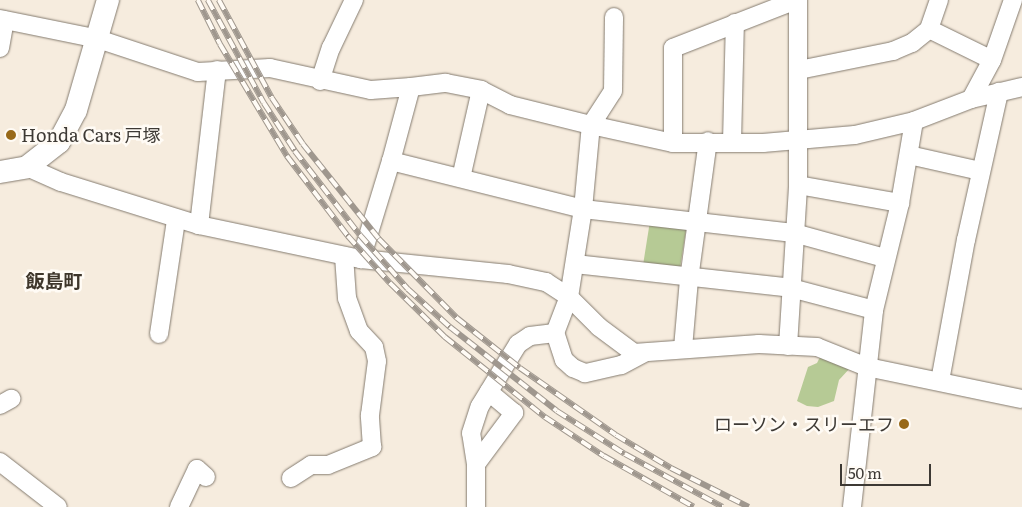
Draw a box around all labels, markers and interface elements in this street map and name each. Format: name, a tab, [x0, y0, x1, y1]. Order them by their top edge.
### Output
place label: Honda Cars 戸塚	[21, 124, 161, 146]
marker: Honda Cars 戸塚	[5, 129, 17, 141]
district label: 飯島町	[26, 270, 82, 292]
place label: ローソン・スリーエフ	[714, 413, 894, 435]
marker: ローソン・スリーエフ	[898, 418, 910, 430]
scale bar	[842, 454, 933, 486]
text: 50 m	[848, 461, 882, 484]

